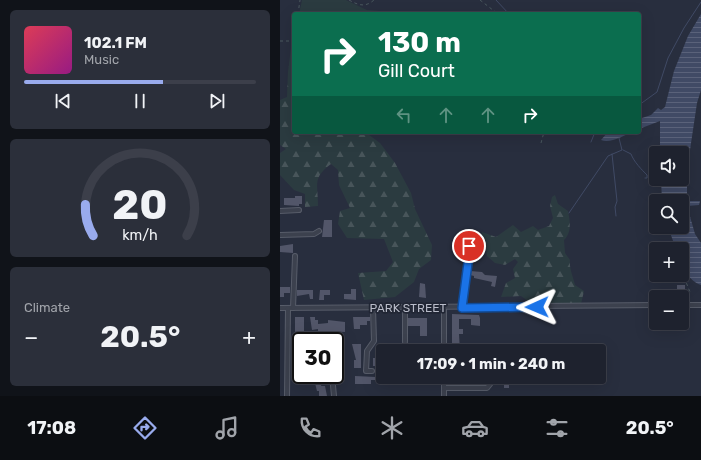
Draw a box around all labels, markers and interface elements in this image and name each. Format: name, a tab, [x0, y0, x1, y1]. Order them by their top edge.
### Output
text: 130 m	[378, 26, 461, 59]
icon: right	[312, 28, 364, 80]
text: 102.1 FM	[84, 34, 147, 52]
text: Music	[84, 52, 119, 67]
text: Gill Court	[378, 60, 455, 82]
icon: previous	[52, 90, 74, 112]
icon: pause	[129, 90, 151, 112]
icon: next	[206, 90, 228, 112]
icon: left	[393, 104, 415, 126]
icon: ahead	[435, 104, 457, 126]
icon: ahead	[477, 104, 499, 126]
icon: right	[519, 104, 541, 126]
map controls	[649, 146, 689, 330]
button: sound	[649, 146, 689, 186]
text: 20	[112, 180, 168, 229]
button: search	[649, 194, 689, 234]
text: km/h	[122, 227, 158, 244]
pin	[452, 229, 486, 263]
icon: arrive	[458, 235, 480, 257]
button: +	[649, 242, 689, 282]
position arrow	[516, 286, 558, 328]
button: −	[649, 290, 689, 330]
text: Climate	[24, 300, 70, 315]
street label: PARK STREET	[370, 301, 446, 315]
text: 20.5°	[100, 319, 180, 355]
text: −	[24, 324, 38, 351]
text: +	[242, 324, 256, 351]
speed limit sign: 30	[292, 332, 344, 384]
text: 17:09 · 1 min · 240 m	[417, 355, 565, 373]
icon: directions	[131, 414, 159, 442]
icon: music	[213, 414, 241, 442]
icon: phone	[296, 414, 324, 442]
icon: climate	[378, 414, 406, 442]
icon: car	[461, 414, 489, 442]
icon: filters	[543, 414, 571, 442]
text: 17:08	[27, 417, 76, 439]
text: 20.5°	[626, 417, 674, 439]

